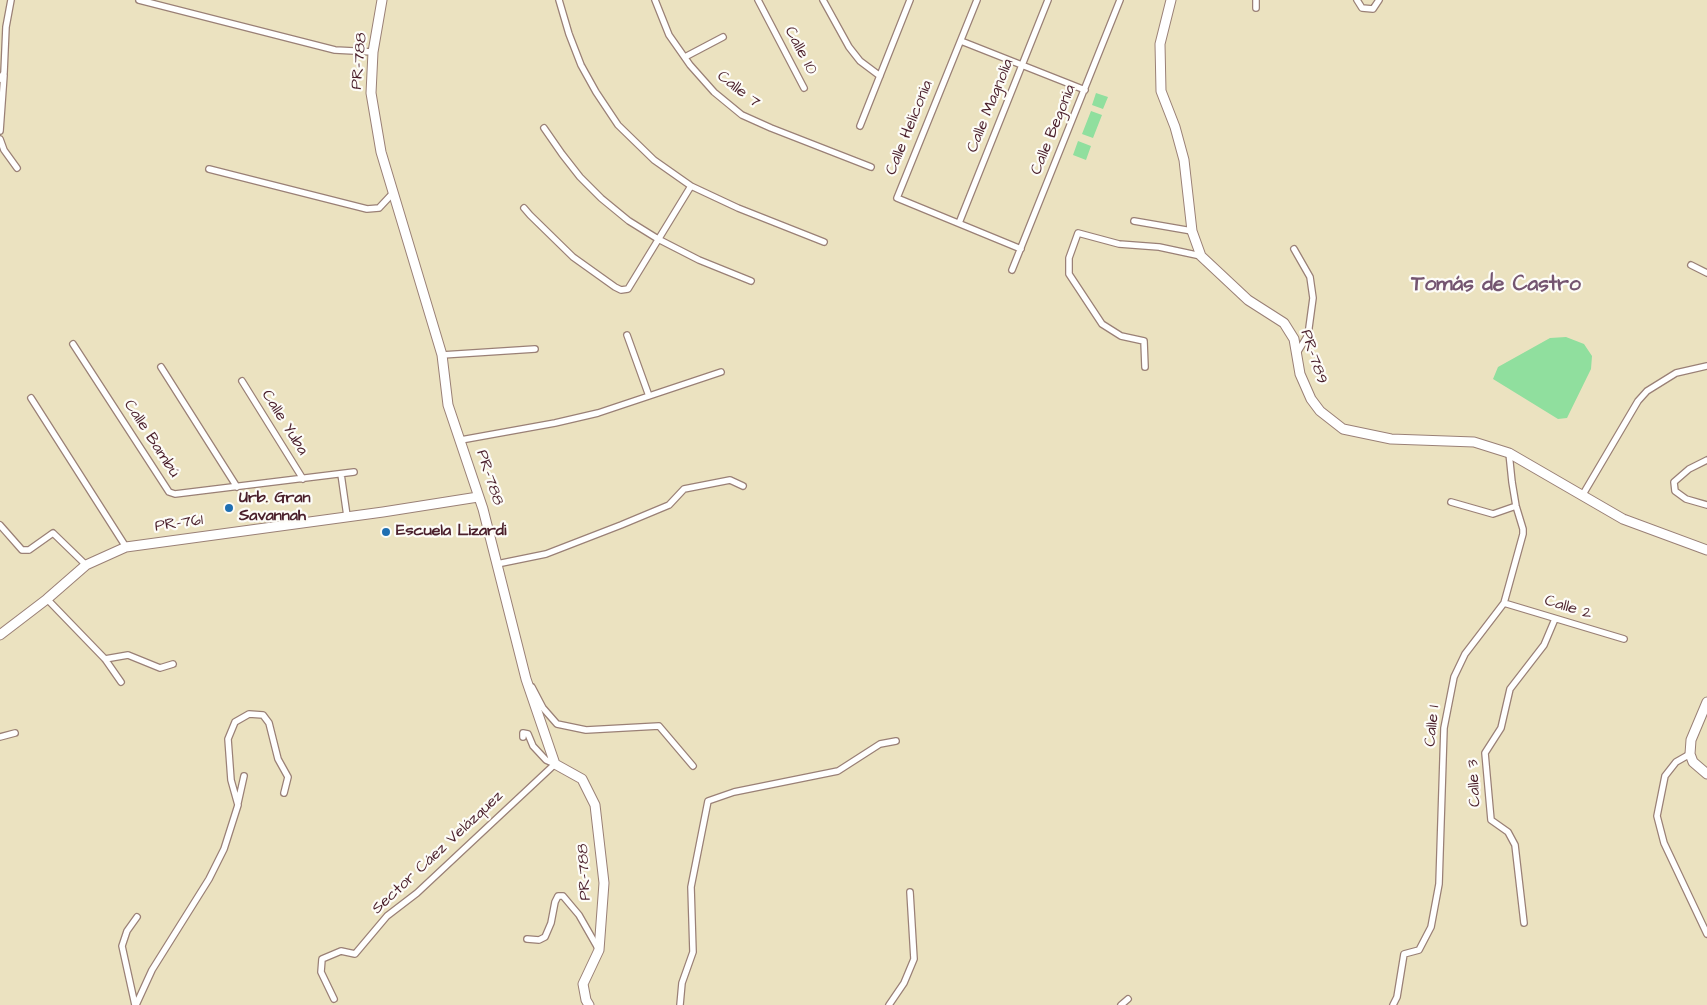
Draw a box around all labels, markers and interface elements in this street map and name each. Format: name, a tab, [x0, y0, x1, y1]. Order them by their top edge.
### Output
street label: Calle 10	[779, 24, 821, 78]
street label: PR-788	[348, 32, 372, 90]
street label: Calle Magnolia	[964, 56, 1018, 156]
street label: Calle 7	[713, 67, 763, 113]
street label: Calle Heliconia	[882, 78, 938, 178]
street label: Calle Begonia	[1027, 82, 1081, 178]
district label: Tomás de Castro	[1411, 273, 1581, 299]
street label: PR-789	[1295, 327, 1331, 387]
street label: Calle Yuba	[256, 387, 312, 459]
street label: Calle Bambú	[119, 397, 183, 481]
street label: PR-788	[471, 448, 507, 508]
place label: Urb. Gran Savannah	[239, 489, 310, 527]
marker: Urb. Gran Savannah	[223, 502, 235, 514]
street label: PR-761	[154, 511, 204, 537]
place label: Escuela Lizardi	[396, 522, 506, 542]
marker: Escuela Lizardi	[380, 526, 392, 538]
street label: Calle 2	[1542, 592, 1594, 624]
street label: Calle 1	[1421, 704, 1445, 748]
street label: Calle 3	[1464, 759, 1486, 807]
street label: Sector Cáez Velázquez	[368, 787, 508, 919]
street label: PR-788	[574, 843, 596, 901]

